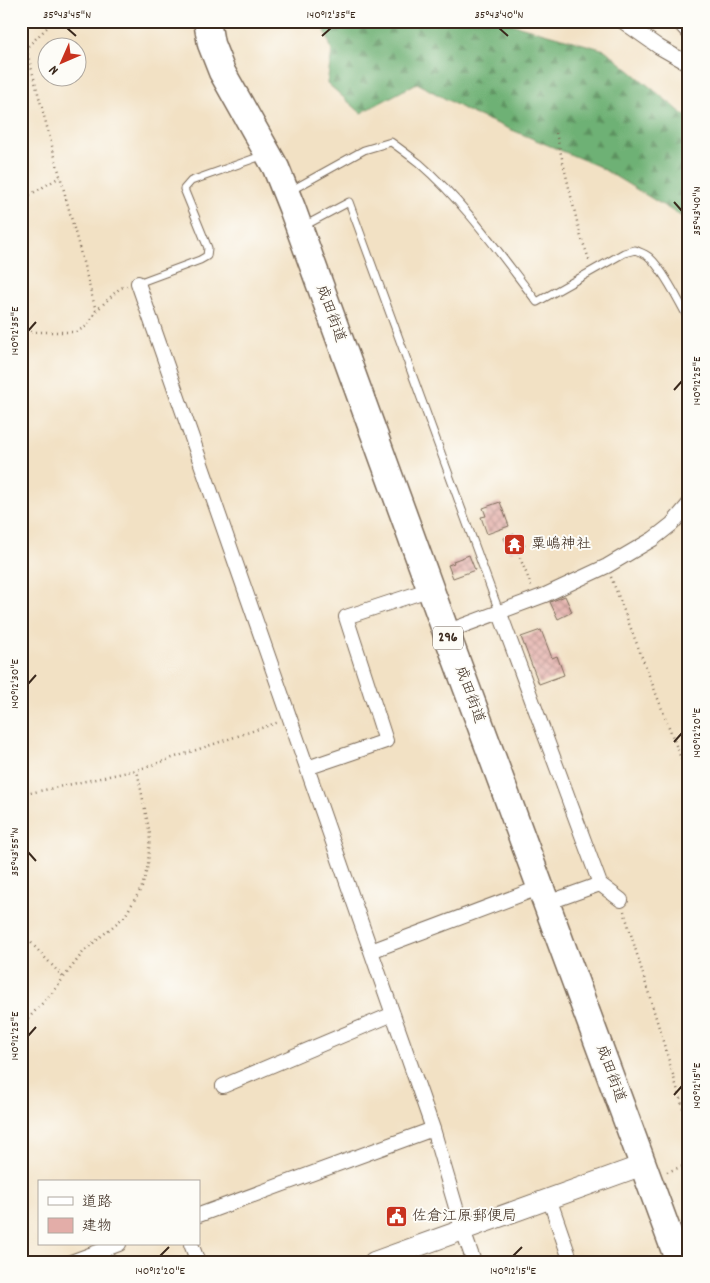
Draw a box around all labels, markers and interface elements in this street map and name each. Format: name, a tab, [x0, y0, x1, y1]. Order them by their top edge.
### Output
text: 35°43'45"N	[43, 7, 91, 24]
text: 140°12'35"E	[307, 7, 356, 24]
text: 35°43'40"N	[474, 7, 524, 24]
north arrow	[38, 38, 88, 88]
text: N	[45, 60, 64, 79]
text: 35°43'40"N	[689, 186, 706, 236]
street label: 成田街道	[309, 282, 351, 346]
text: 140°12'35"E	[7, 306, 24, 355]
text: 140°12'25"E	[689, 356, 706, 405]
temple icon: 粟嶋神社	[503, 533, 527, 557]
place label: 粟嶋神社	[531, 534, 591, 556]
road number: 296	[433, 626, 463, 650]
text: 140°12'30"E	[7, 659, 24, 709]
street label: 成田街道	[448, 663, 490, 727]
text: 140°12'20"E	[689, 708, 706, 758]
text: 35°43'55"N	[7, 828, 24, 876]
text: 140°12'25"E	[7, 1011, 24, 1060]
street label: 成田街道	[589, 1042, 631, 1106]
text: 140°12'15"E	[689, 1062, 706, 1109]
legend	[38, 1180, 200, 1246]
text: 道路	[82, 1192, 112, 1214]
public building icon: 佐倉江原郵便局	[384, 1205, 408, 1229]
place label: 佐倉江原郵便局	[412, 1206, 517, 1228]
text: 建物	[82, 1216, 112, 1238]
text: 140°12'20"E	[135, 1263, 185, 1280]
text: 140°12'15"E	[490, 1263, 537, 1280]

